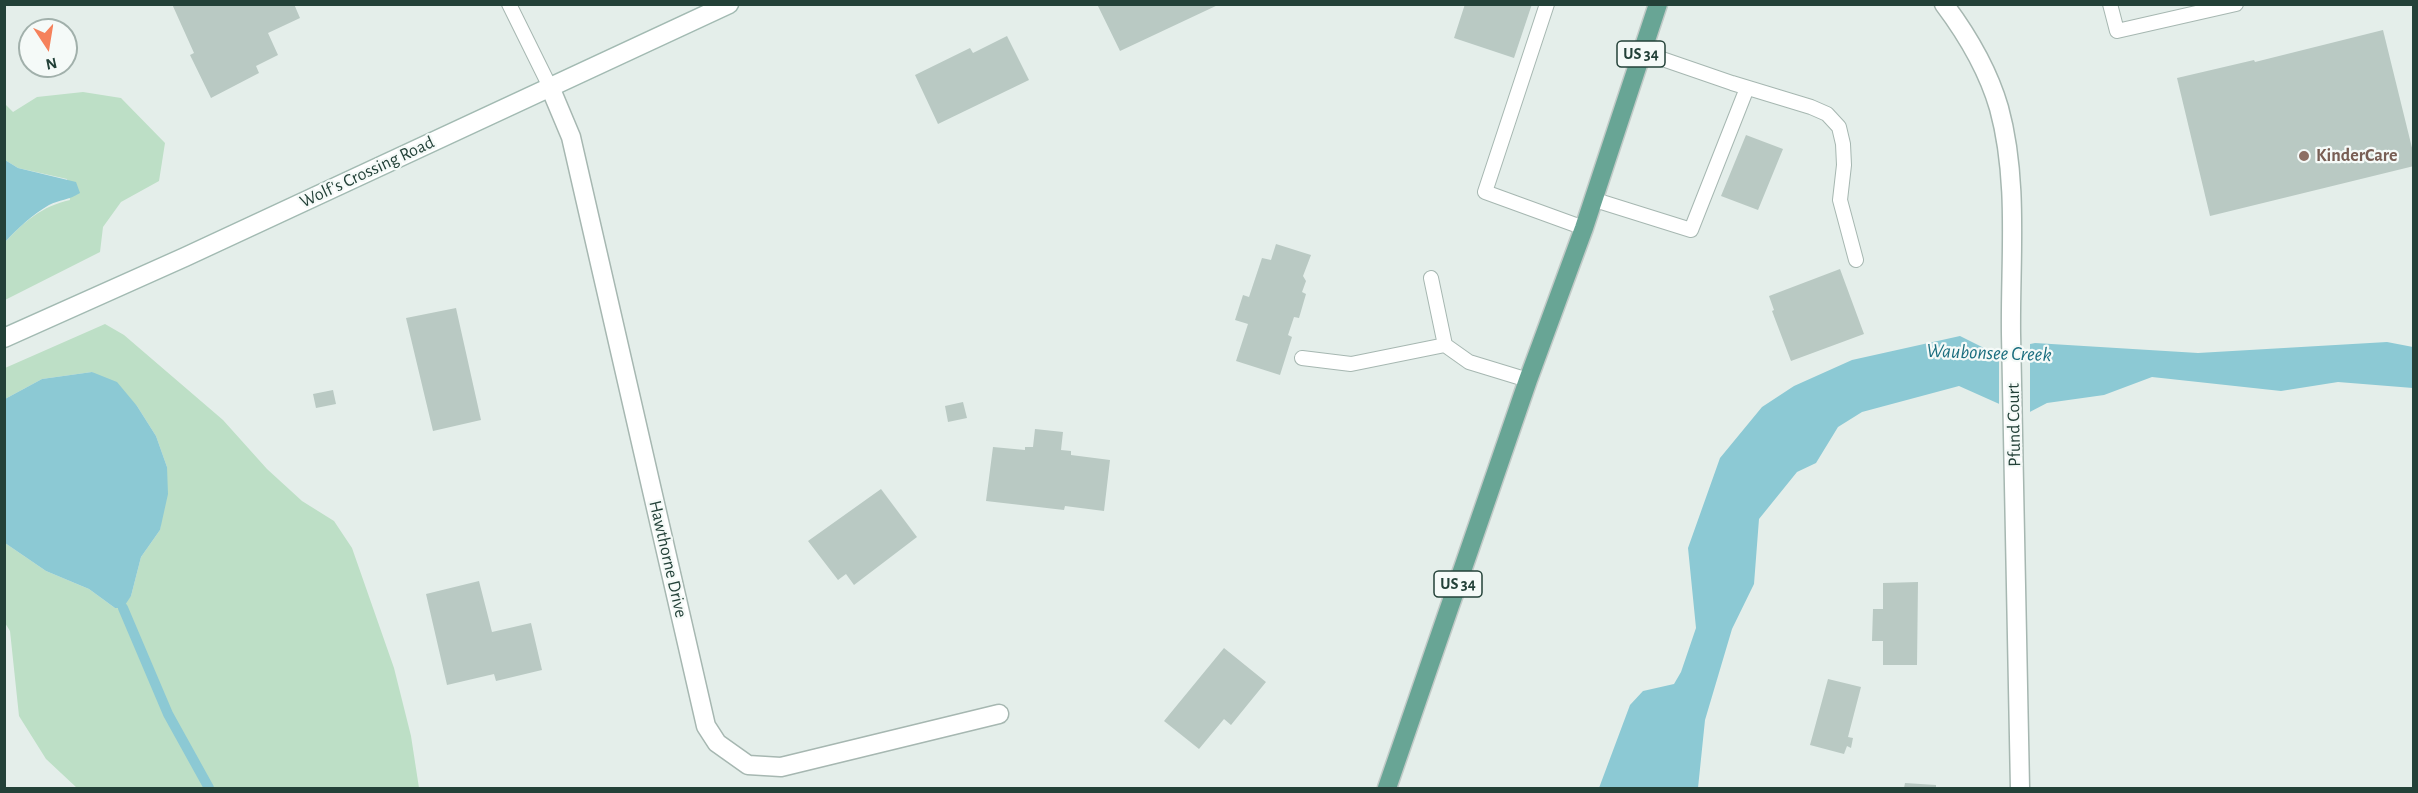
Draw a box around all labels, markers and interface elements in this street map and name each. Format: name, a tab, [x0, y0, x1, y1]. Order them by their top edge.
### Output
north arrow	[18, 18, 78, 78]
road number: US 34	[1617, 41, 1665, 67]
text: N	[44, 55, 58, 73]
street label: Wolf's Crossing Road	[296, 131, 438, 213]
place label: KinderCare	[2316, 145, 2398, 167]
marker: KinderCare	[2297, 149, 2311, 163]
water label: Waubonsee Creek	[1926, 339, 2052, 367]
street label: Pfund Court	[2002, 383, 2026, 467]
street label: Hawthorne Drive	[644, 498, 692, 620]
road number: US 34	[1434, 571, 1482, 597]

